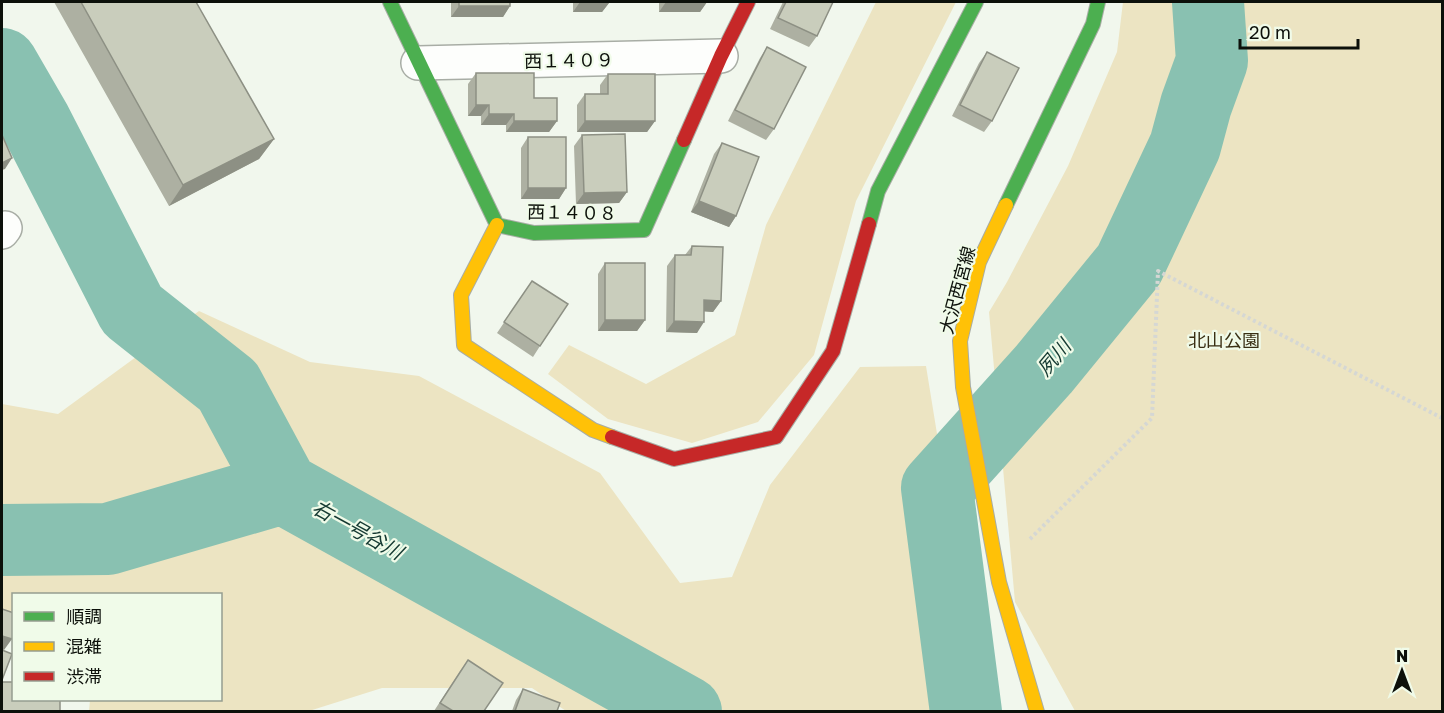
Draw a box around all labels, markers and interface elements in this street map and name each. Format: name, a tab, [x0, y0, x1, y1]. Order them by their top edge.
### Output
scale bar	[1240, 12, 1358, 50]
text: 20 m	[1249, 21, 1291, 43]
street label: 西１４０９	[524, 48, 614, 72]
street label: 西１４０８	[527, 200, 617, 224]
street label: 大沢西宮線	[935, 244, 979, 336]
park label: 北山公園	[1188, 329, 1260, 351]
water label: 夙川	[1031, 332, 1076, 380]
water label: 右一号谷川	[308, 494, 409, 565]
legend	[12, 593, 222, 701]
text: 順調	[66, 605, 102, 627]
text: 混雑	[66, 635, 102, 657]
north arrow	[1372, 641, 1432, 701]
text: N	[1396, 646, 1408, 666]
text: 渋滞	[66, 665, 102, 687]

